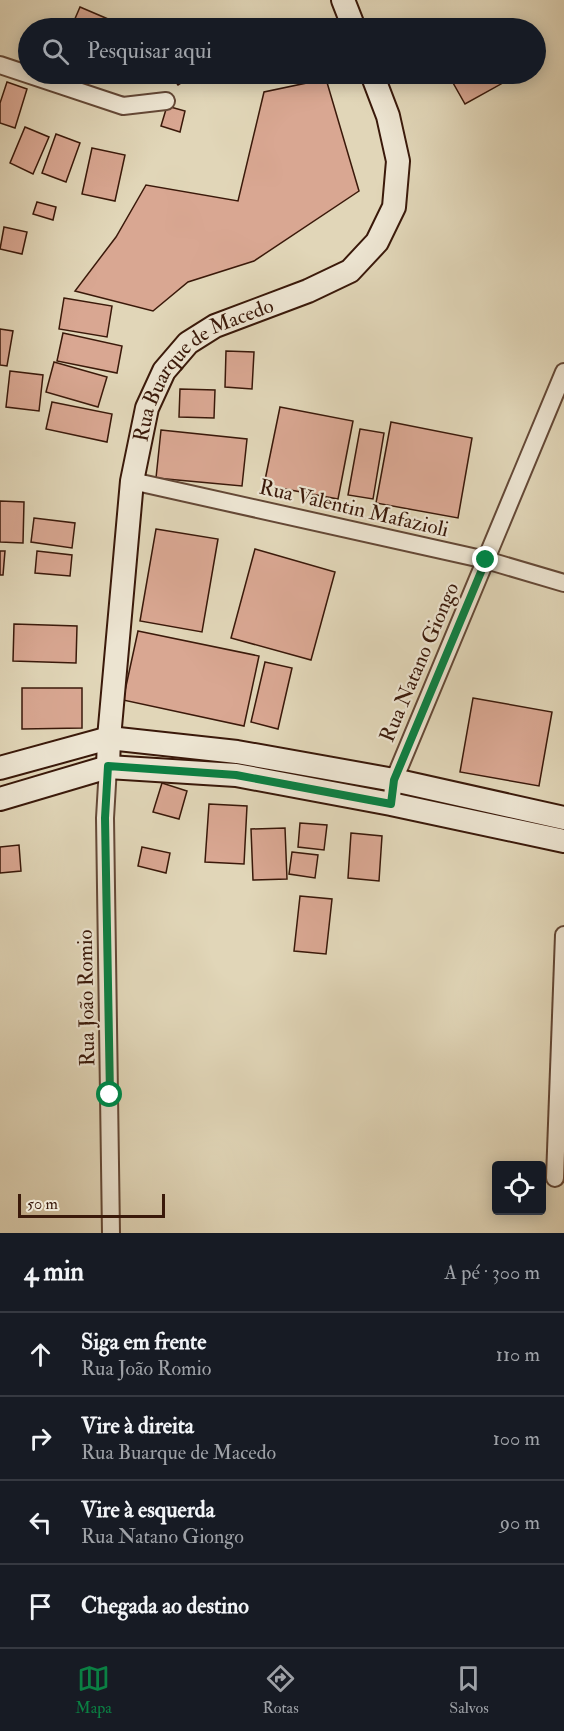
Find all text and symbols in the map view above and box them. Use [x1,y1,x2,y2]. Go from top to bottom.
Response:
search box [18,18,546,84]
icon: search [39,35,72,68]
text: Pesquisar aqui [87,37,212,65]
street label: Rua Buarque de Macedo [127,292,277,444]
street label: Rua Valentin Mafazioli [256,474,452,544]
route end [472,546,498,572]
street label: Rua Natano Giongo [374,578,465,746]
street label: Rua João Romio [72,929,101,1067]
route start [96,1081,122,1107]
map controls [492,1161,546,1215]
button: locate [492,1161,546,1215]
scale bar [18,1191,165,1218]
text: 50 m [27,1194,58,1214]
text: 4 min [24,1256,84,1288]
text: A pé · 300 m [444,1260,540,1285]
text: Siga em frente [81,1328,206,1356]
icon: ahead [24,1338,57,1371]
text: 110 m [496,1342,540,1367]
text: Rua João Romio [81,1356,211,1381]
text: Vire à direita [81,1412,194,1440]
icon: right [24,1422,57,1455]
text: 100 m [493,1426,540,1451]
text: Rua Buarque de Macedo [81,1440,276,1465]
text: Vire à esquerda [81,1496,215,1524]
icon: left [24,1506,57,1539]
text: 90 m [500,1510,540,1535]
text: Rua Natano Giongo [81,1524,244,1549]
icon: arrive [24,1590,57,1623]
text: Chegada ao destino [81,1592,249,1620]
tab: Mapa [75,1662,112,1718]
tab: Rotas [262,1662,299,1718]
tab: Salvos [449,1662,489,1718]

